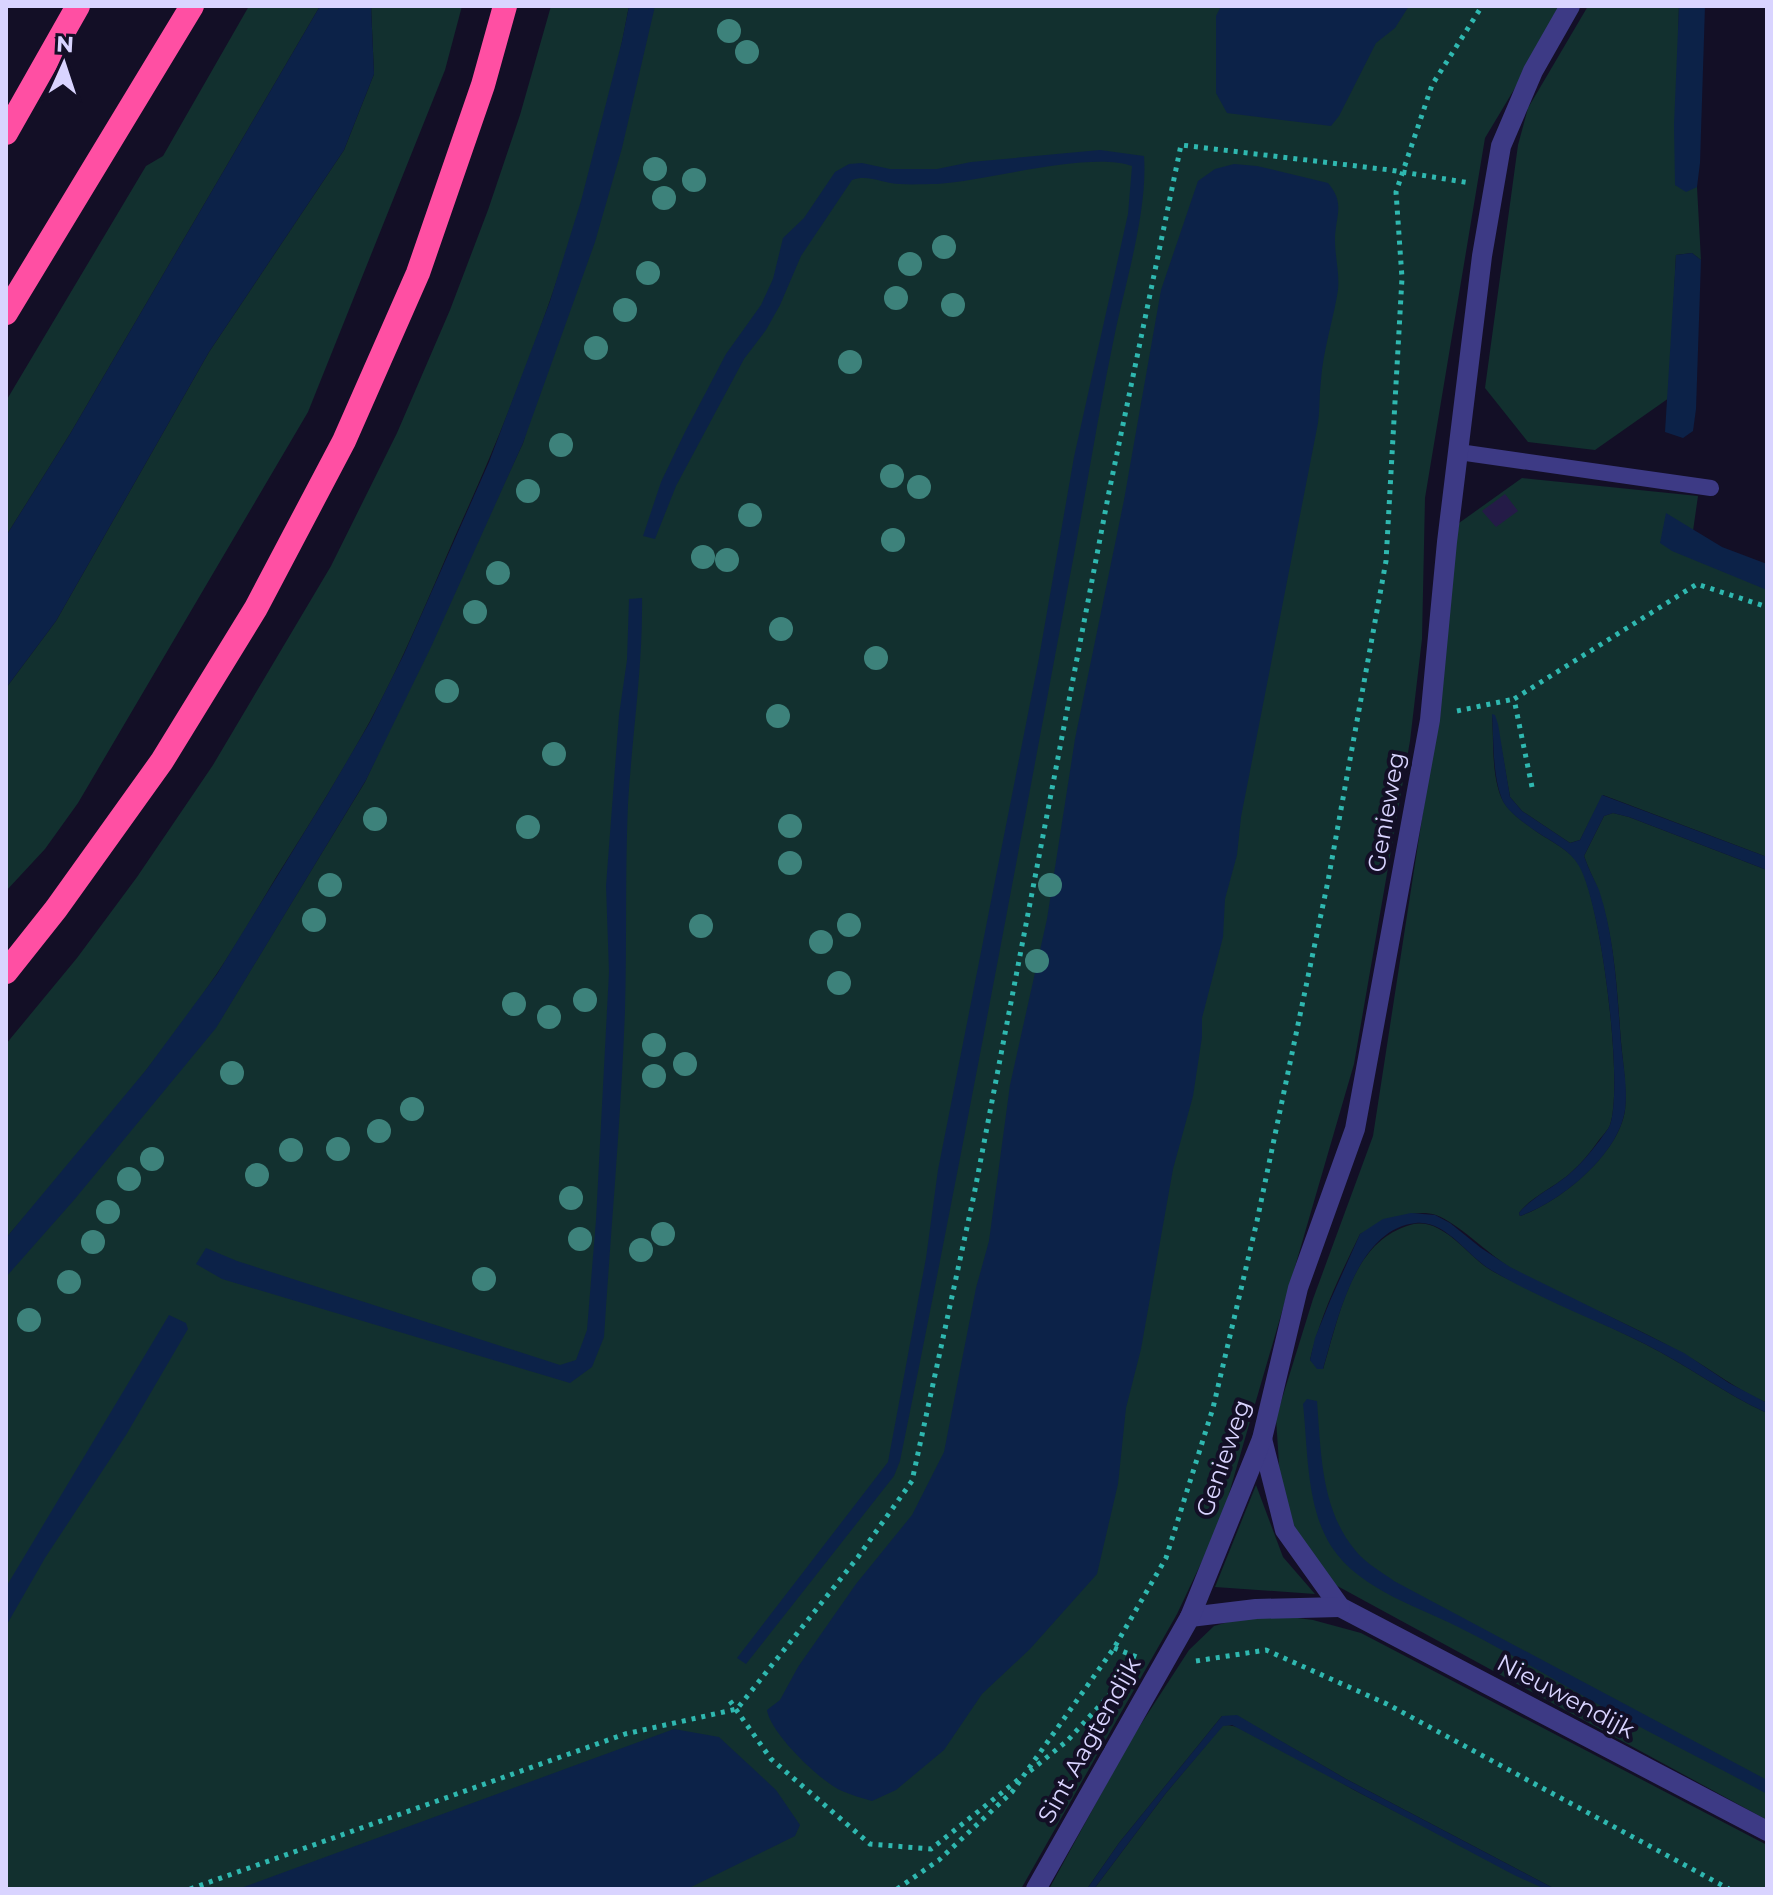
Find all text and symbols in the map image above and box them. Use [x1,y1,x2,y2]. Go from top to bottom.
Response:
north arrow [24,24,104,104]
text: N [55,31,75,58]
street label: Genieweg [1361,750,1411,874]
street label: Genieweg [1189,1396,1257,1520]
street label: Nieuwendijk [1492,1648,1640,1745]
street label: Sint Aagtendijk [1031,1652,1147,1828]

